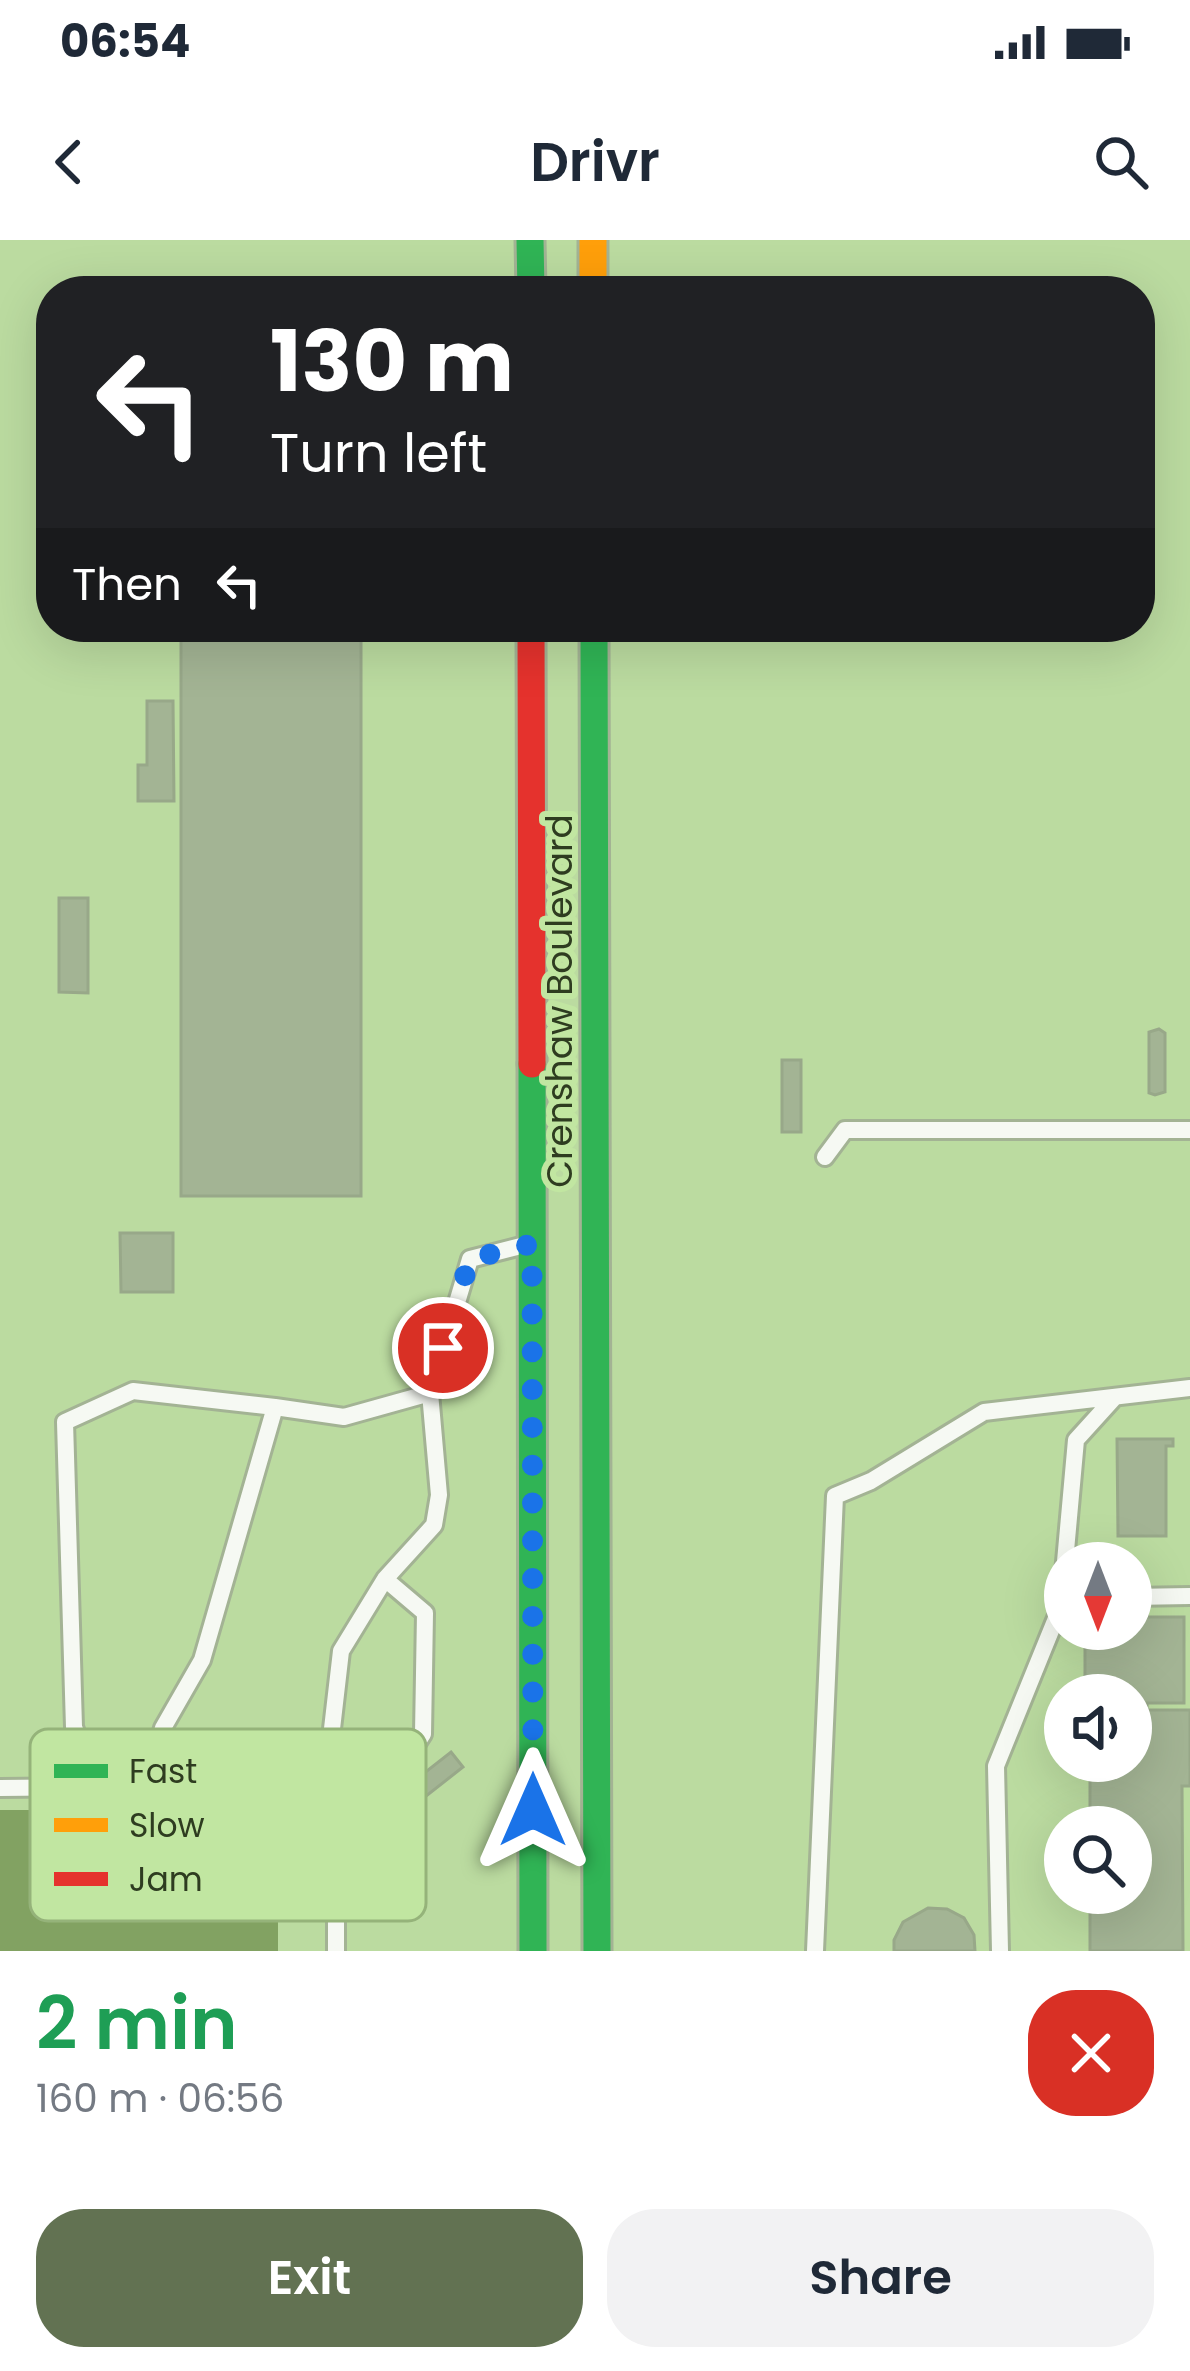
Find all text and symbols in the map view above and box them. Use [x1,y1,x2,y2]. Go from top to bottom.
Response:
text: 06:54 [60,10,191,73]
text: Drivr [530,124,660,200]
icon: back [36,129,102,195]
icon: search [1088,129,1154,195]
text: 130 m [270,303,514,420]
icon: left [72,324,228,480]
text: Turn left [270,415,487,491]
icon: left [206,552,272,618]
text: Then [72,553,182,616]
street label: Crenshaw Boulevard [534,814,585,1188]
pin [392,1297,494,1399]
icon: arrive [410,1315,476,1381]
north arrow [1044,1542,1152,1650]
map controls [1044,1542,1152,1914]
button: sound [1044,1674,1152,1782]
legend [30,1729,426,1921]
position arrow [470,1747,596,1873]
text: Fast [129,1748,197,1795]
text: Slow [129,1802,205,1849]
button: search [1044,1806,1152,1914]
text: Jam [129,1856,203,1903]
text: 2 min [36,1973,238,2074]
button: close [1028,1990,1154,2116]
text: 160 m · 06:56 [36,2071,284,2126]
button: Exit [36,2209,583,2347]
button: Share [607,2209,1154,2347]

